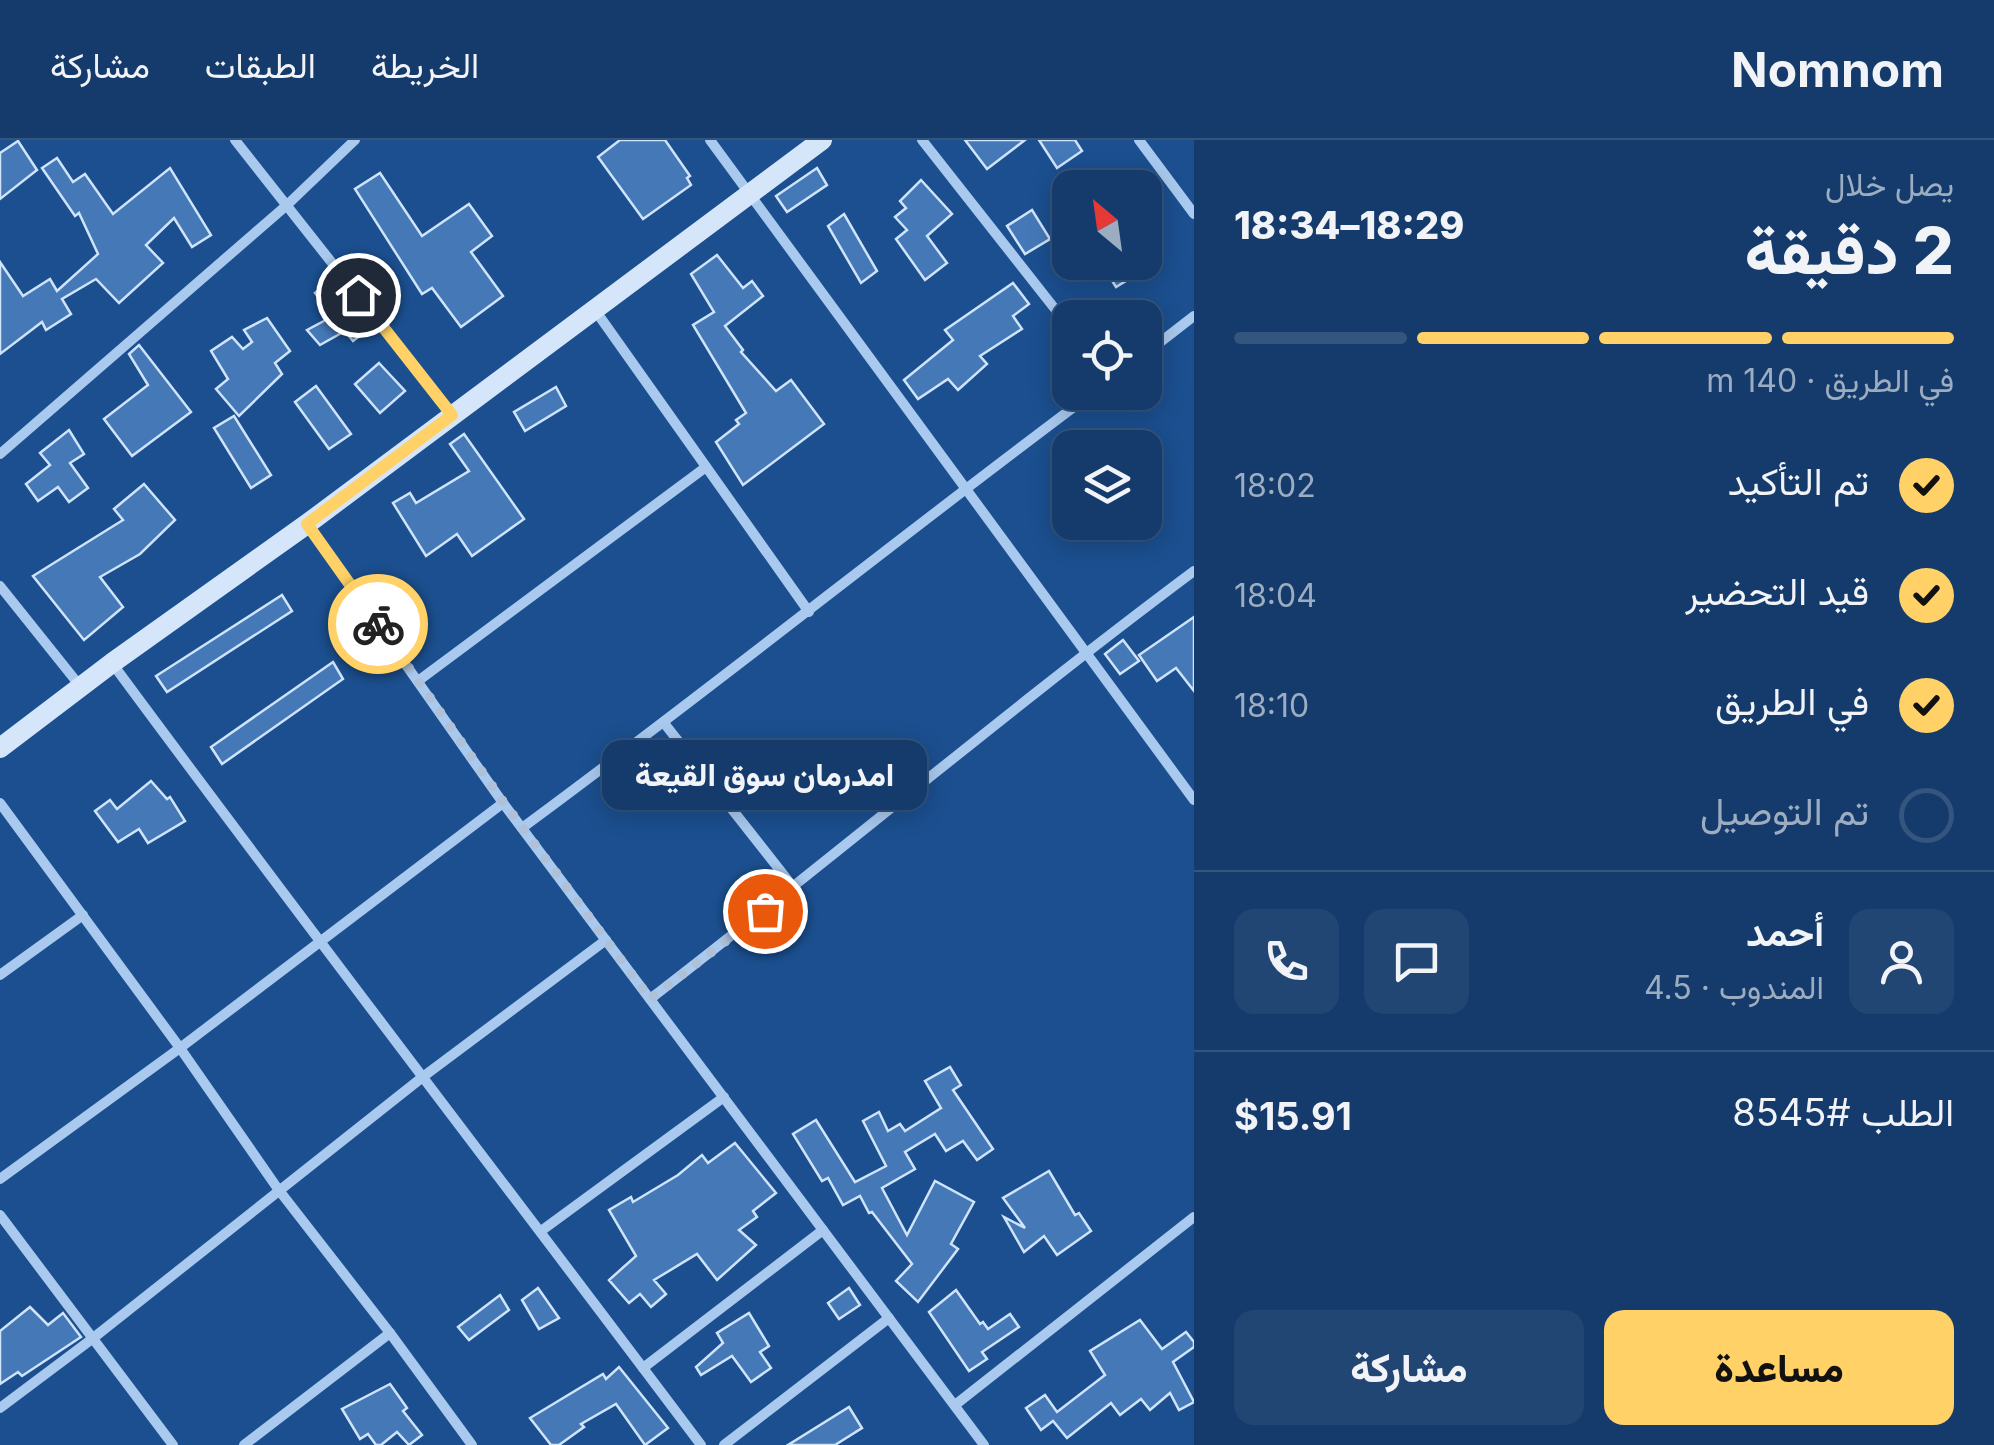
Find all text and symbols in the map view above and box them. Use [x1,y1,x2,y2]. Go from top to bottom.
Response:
text: Nomnom [1731,40,1944,99]
text: مشاركة [50,44,150,86]
text: الطبقات [205,44,316,86]
text: الخريطة [371,44,479,86]
text: يصل خلال [1825,165,1954,204]
north arrow [1052,170,1162,280]
map controls [1052,170,1162,540]
text: 18:29–18:34 [1234,202,1464,248]
text: 2 دقيقة [1744,211,1954,290]
pin [316,253,401,338]
icon: home [331,268,386,323]
button: locate [1052,300,1162,410]
text: في الطريق · 140 m [1706,361,1954,400]
button: layers [1052,430,1162,540]
text: تم التأكيد [1727,458,1869,504]
icon: check [1899,458,1954,513]
text: 18:02 [1234,466,1316,505]
text: قيد التحضير [1685,568,1869,614]
icon: check [1899,568,1954,623]
courier [328,574,428,674]
text: 18:04 [1234,576,1317,615]
icon: bike [351,597,406,652]
text: في الطريق [1715,678,1869,724]
icon: check [1899,678,1954,733]
text: 18:10 [1234,686,1309,725]
callout: امدرمان سوق القيعة [602,741,928,811]
text: امدرمان سوق القيعة [635,755,894,794]
text: تم التوصيل [1700,788,1869,834]
pin [723,869,808,954]
icon: bag [738,884,793,939]
button: phone [1234,909,1339,1014]
button: chat [1364,909,1469,1014]
text: أحمد [1746,909,1824,955]
button: person [1849,909,1954,1014]
text: المندوب · 4.5 [1644,968,1824,1007]
text: الطلب #8545 [1732,1089,1954,1135]
text: $15.91 [1234,1093,1352,1139]
button: مشاركة [1234,1310,1584,1425]
button: مساعدة [1604,1310,1954,1425]

